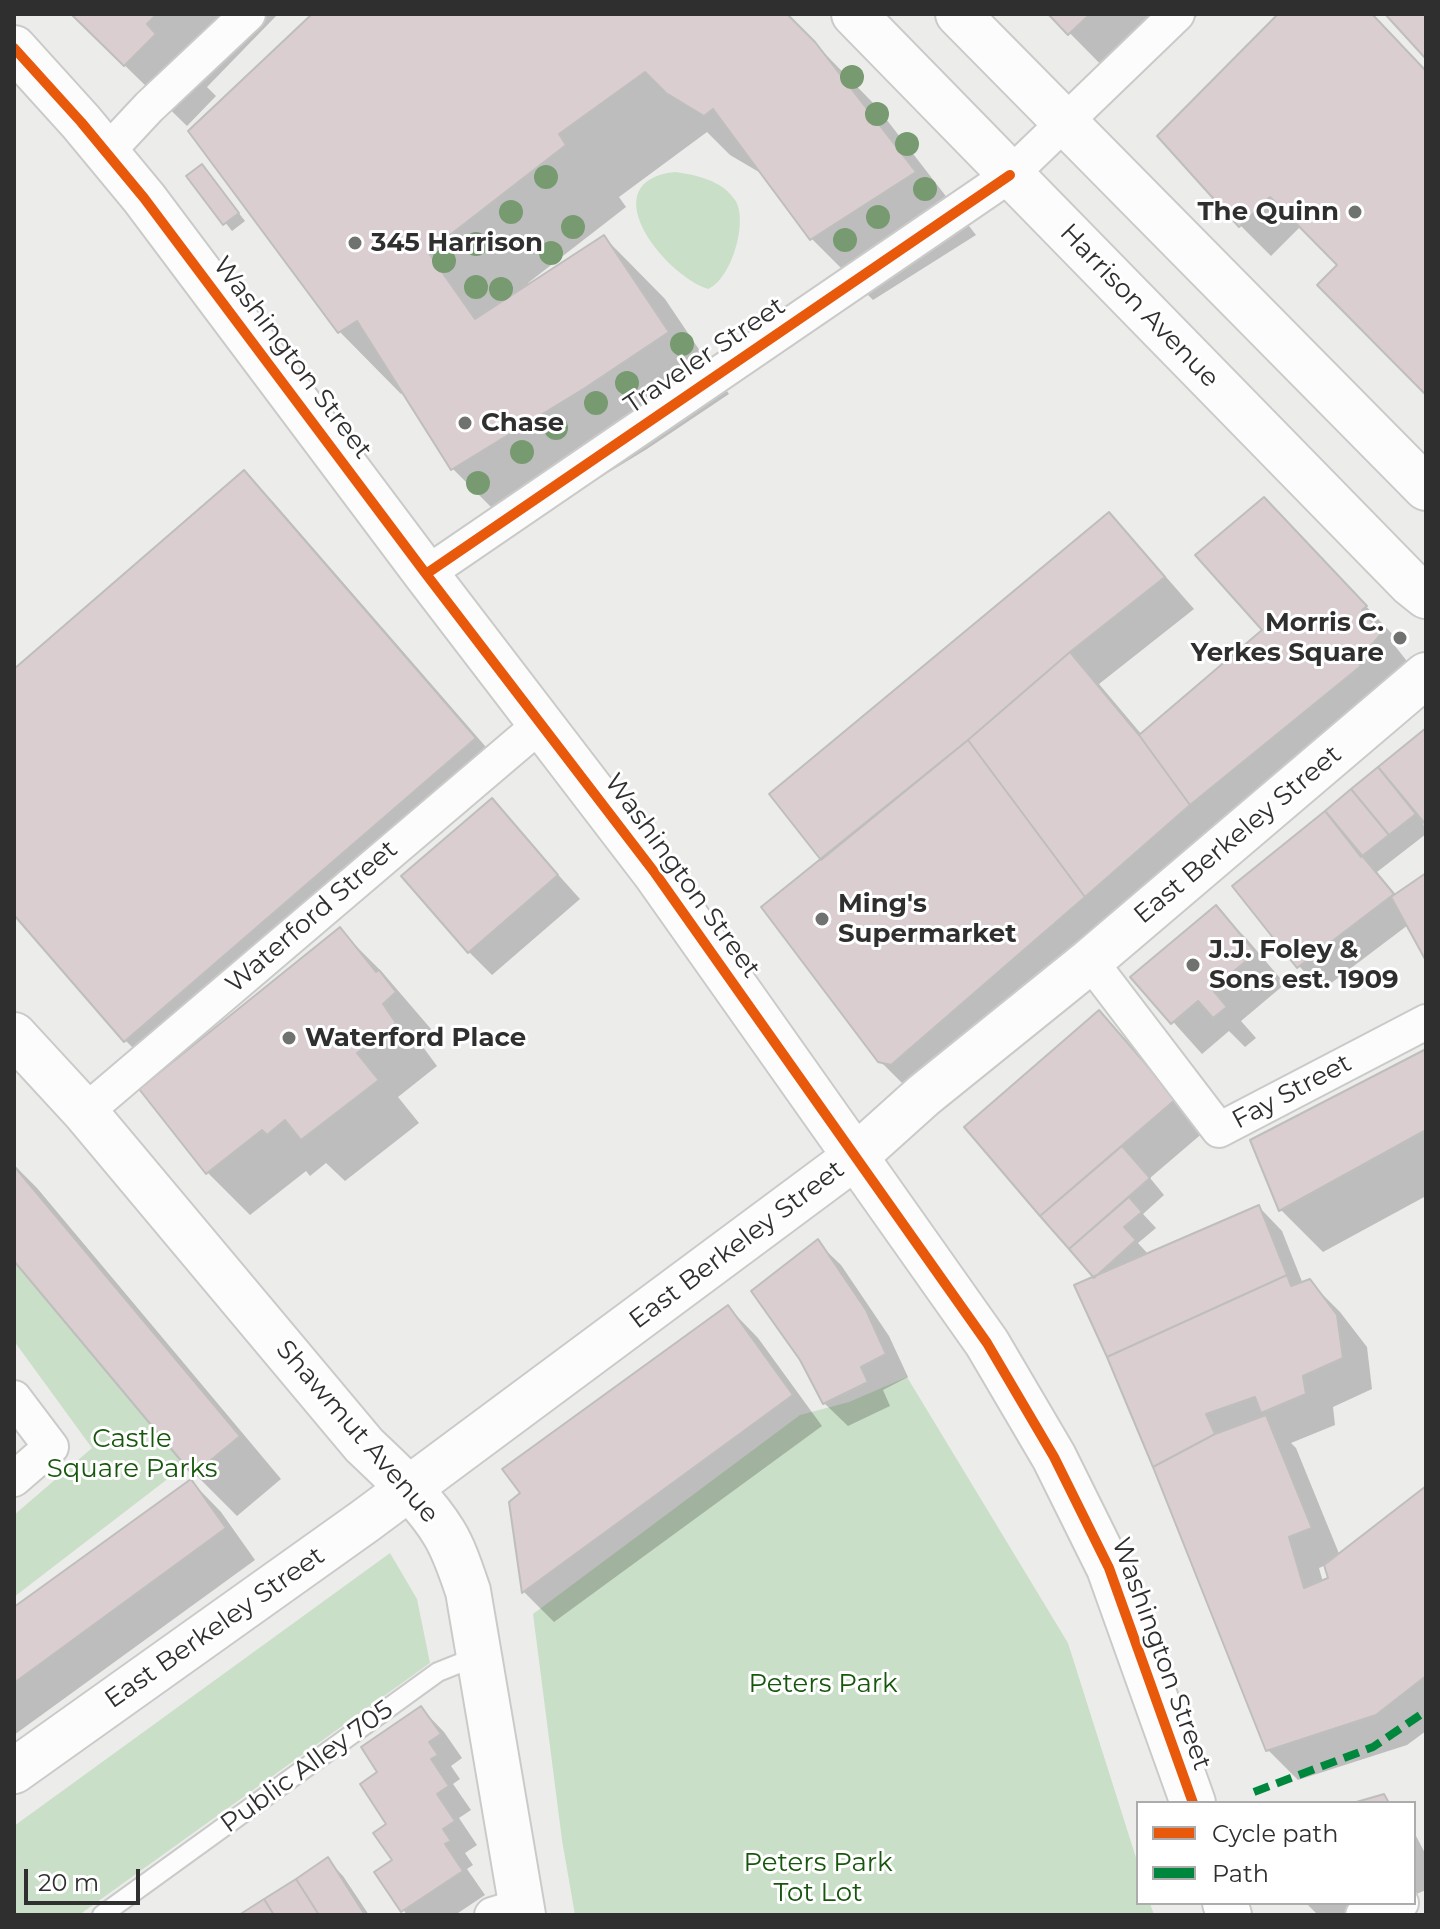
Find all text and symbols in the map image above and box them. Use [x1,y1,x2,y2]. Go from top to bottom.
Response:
place label: The Quinn [1198,196,1339,228]
marker: The Quinn [1346,203,1364,221]
street label: Harrison Avenue [1053,218,1225,394]
place label: 345 Harrison [371,227,543,259]
marker: 345 Harrison [346,234,364,252]
street label: Washington Street [206,251,378,465]
street label: Traveler Street [619,291,791,421]
place label: Chase [481,407,564,439]
marker: Chase [456,414,474,432]
place label: Morris C. Yerkes Square [1191,607,1384,668]
marker: Morris C. Yerkes Square [1391,629,1409,647]
street label: East Berkeley Street [1128,739,1348,931]
street label: Washington Street [597,768,767,984]
street label: Waterford Street [220,834,404,1000]
place label: Ming's Supermarket [838,888,1016,950]
marker: Ming's Supermarket [813,910,831,928]
place label: J.J. Foley & Sons est. 1909 [1209,934,1399,996]
marker: J.J. Foley & Sons est. 1909 [1184,956,1202,974]
place label: Waterford Place [305,1022,526,1054]
marker: Waterford Place [280,1029,298,1047]
street label: Fay Street [1227,1048,1357,1136]
street label: East Berkeley Street [623,1154,851,1336]
street label: Shawmut Avenue [269,1334,445,1530]
park label: Castle Square Parks [47,1423,217,1484]
street label: Washington Street [1104,1534,1218,1774]
street label: East Berkeley Street [99,1540,331,1716]
park label: Peters Park [748,1668,898,1700]
street label: Public Alley 705 [215,1694,399,1840]
legend [1136,1801,1416,1905]
text: Cycle path [1212,1819,1339,1848]
park label: Peters Park Tot Lot [743,1847,893,1908]
scale bar [28,1853,144,1903]
text: Path [1212,1859,1269,1888]
text: 20 m [38,1868,99,1897]

